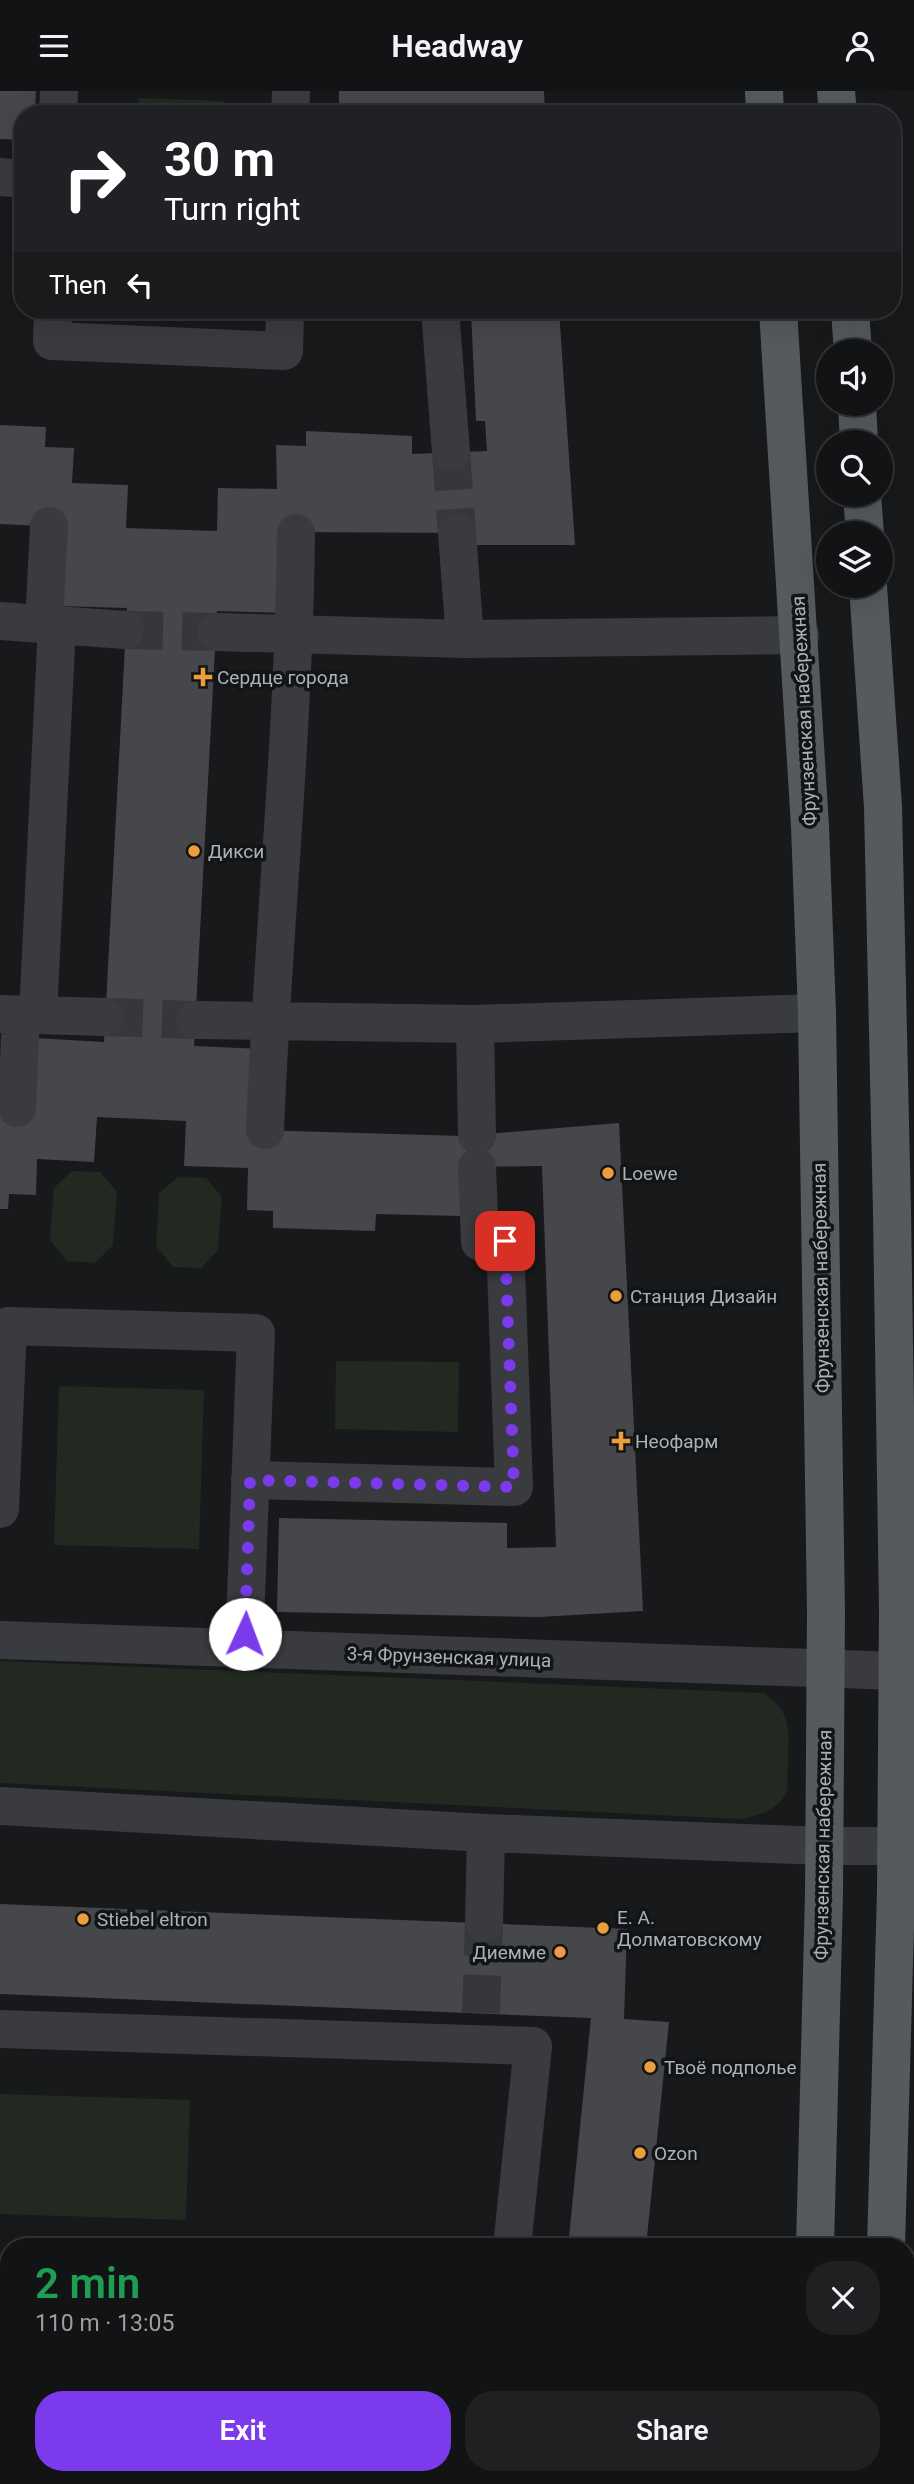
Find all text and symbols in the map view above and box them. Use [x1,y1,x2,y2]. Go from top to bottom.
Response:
icon: menu [35,27,73,65]
text: Headway [391,27,523,65]
icon: person [841,27,879,65]
text: 30 m [164,131,275,188]
icon: right [49,133,140,224]
text: Turn right [164,190,300,228]
icon: left [121,266,159,304]
text: Then [49,270,107,300]
map controls [816,339,893,598]
button: sound [816,339,893,416]
button: search [816,430,893,507]
button: layers [816,521,893,598]
street label: Фрунзенская набережная [786,595,822,827]
place label: Сердце города [217,666,349,689]
marker: Сердце города [195,669,211,685]
place label: Дикси [208,840,264,863]
marker: Дикси [186,843,202,859]
place label: Loewe [622,1162,678,1185]
street label: Фрунзенская набережная [807,1163,835,1393]
marker: Loewe [600,1165,616,1181]
pin [475,1211,535,1271]
icon: arrive [486,1222,524,1260]
place label: Станция Дизайн [630,1285,777,1308]
marker: Станция Дизайн [608,1288,624,1304]
place label: Неофарм [635,1430,718,1453]
marker: Неофарм [613,1433,629,1449]
position arrow [208,1597,282,1671]
street label: 3-я Фрунзенская улица [346,1642,552,1672]
street label: Фрунзенская набережная [809,1730,837,1960]
place label: Е. А. Долматовскому [617,1906,762,1951]
place label: Stiebel eltron [97,1908,208,1931]
marker: Stiebel eltron [75,1911,91,1927]
marker: Е. А. Долматовскому [595,1920,611,1936]
place label: Диемме [472,1941,546,1964]
marker: Диемме [552,1944,568,1960]
place label: Твоё подполье [664,2056,797,2079]
marker: Твоё подполье [642,2059,658,2075]
place label: Ozon [654,2142,698,2165]
marker: Ozon [632,2145,648,2161]
text: 2 min [35,2259,140,2308]
button: close [806,2261,880,2335]
text: 110 m · 13:05 [35,2310,174,2337]
button: Exit [35,2391,451,2471]
button: Share [465,2391,880,2471]

